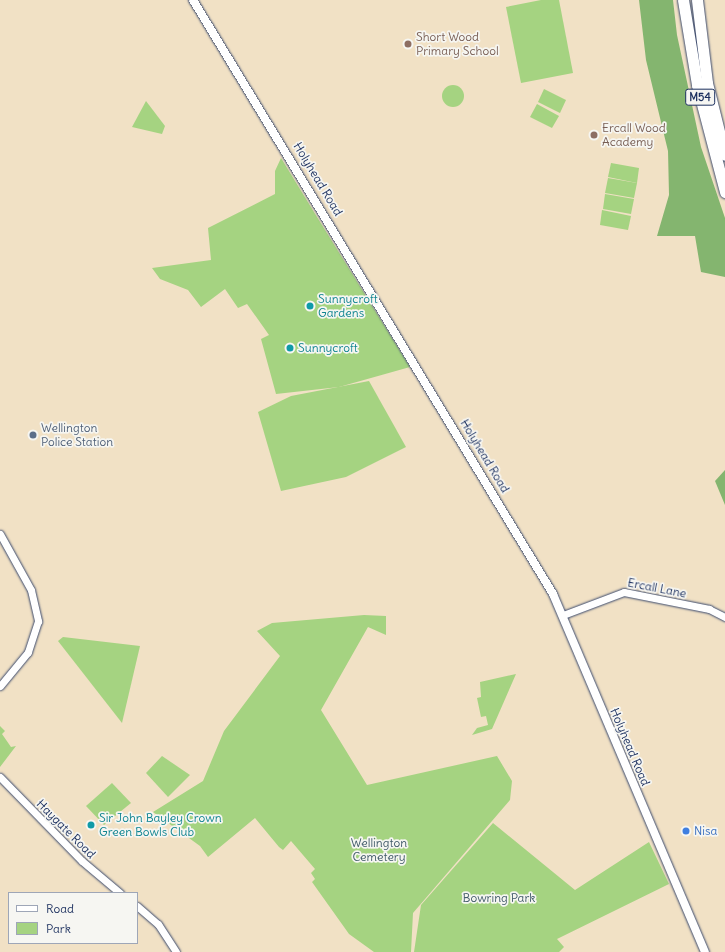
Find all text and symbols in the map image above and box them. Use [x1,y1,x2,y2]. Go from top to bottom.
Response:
place label: Short Wood Primary School [416,30,499,58]
marker: Short Wood Primary School [403,39,413,49]
road number: M54 [685,88,715,106]
place label: Ercall Wood Academy [602,121,666,149]
marker: Ercall Wood Academy [589,130,599,140]
street label: Holyhead Road [290,140,346,218]
place label: Sunnycroft Gardens [318,292,378,320]
marker: Sunnycroft Gardens [305,301,315,311]
place label: Sunnycroft [298,341,358,355]
marker: Sunnycroft [285,343,295,353]
street label: Holyhead Road [457,417,513,495]
place label: Wellington Police Station [41,421,113,449]
marker: Wellington Police Station [28,430,38,440]
street label: Ercall Lane [626,575,688,601]
street label: Holyhead Road [607,706,653,788]
street label: Haygate Road [34,797,98,861]
place label: Sir John Bayley Crown Green Bowls Club [99,811,222,839]
marker: Sir John Bayley Crown Green Bowls Club [86,820,96,830]
place label: Nisa [694,824,717,838]
marker: Nisa [681,826,691,836]
park label: Wellington Cemetery [351,836,407,864]
park label: Bowring Park [463,891,535,905]
legend [8,892,138,944]
text: Road [46,901,74,916]
text: Park [46,921,71,936]

